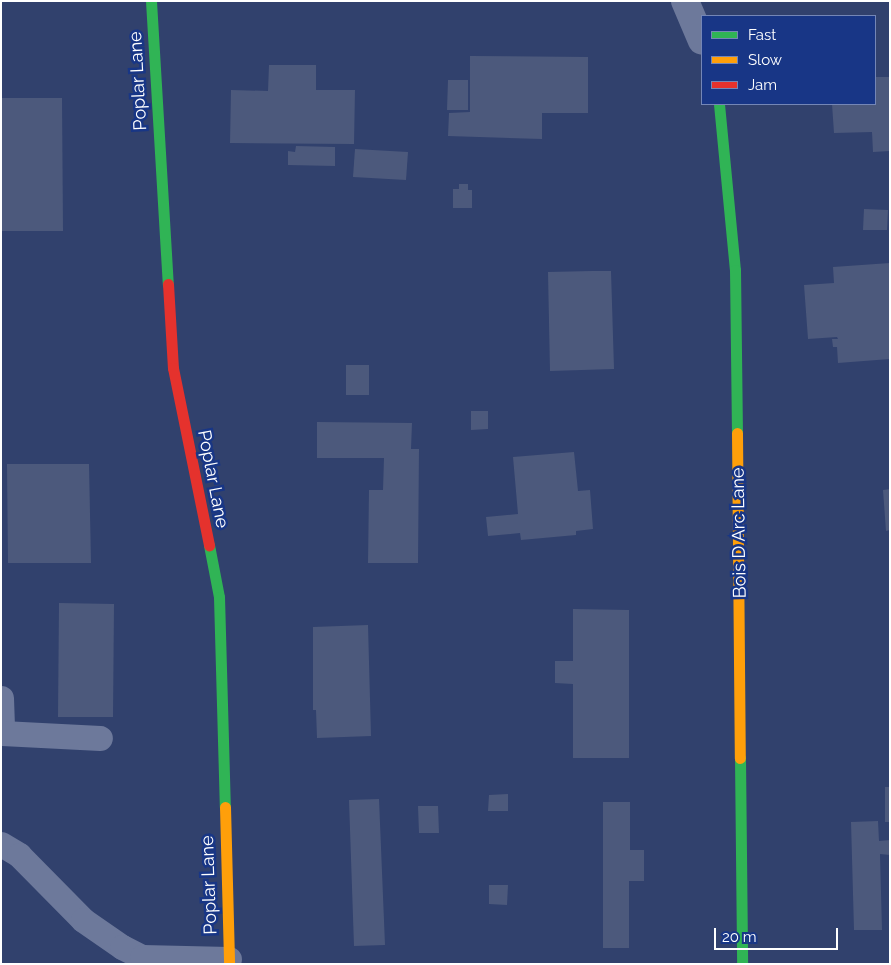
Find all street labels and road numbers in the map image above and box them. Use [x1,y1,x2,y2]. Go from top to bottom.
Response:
street label: Poplar Lane [125,31,151,131]
street label: Poplar Lane [193,428,233,530]
street label: Bois D Arc Lane [727,467,751,599]
street label: Poplar Lane [196,835,222,935]

